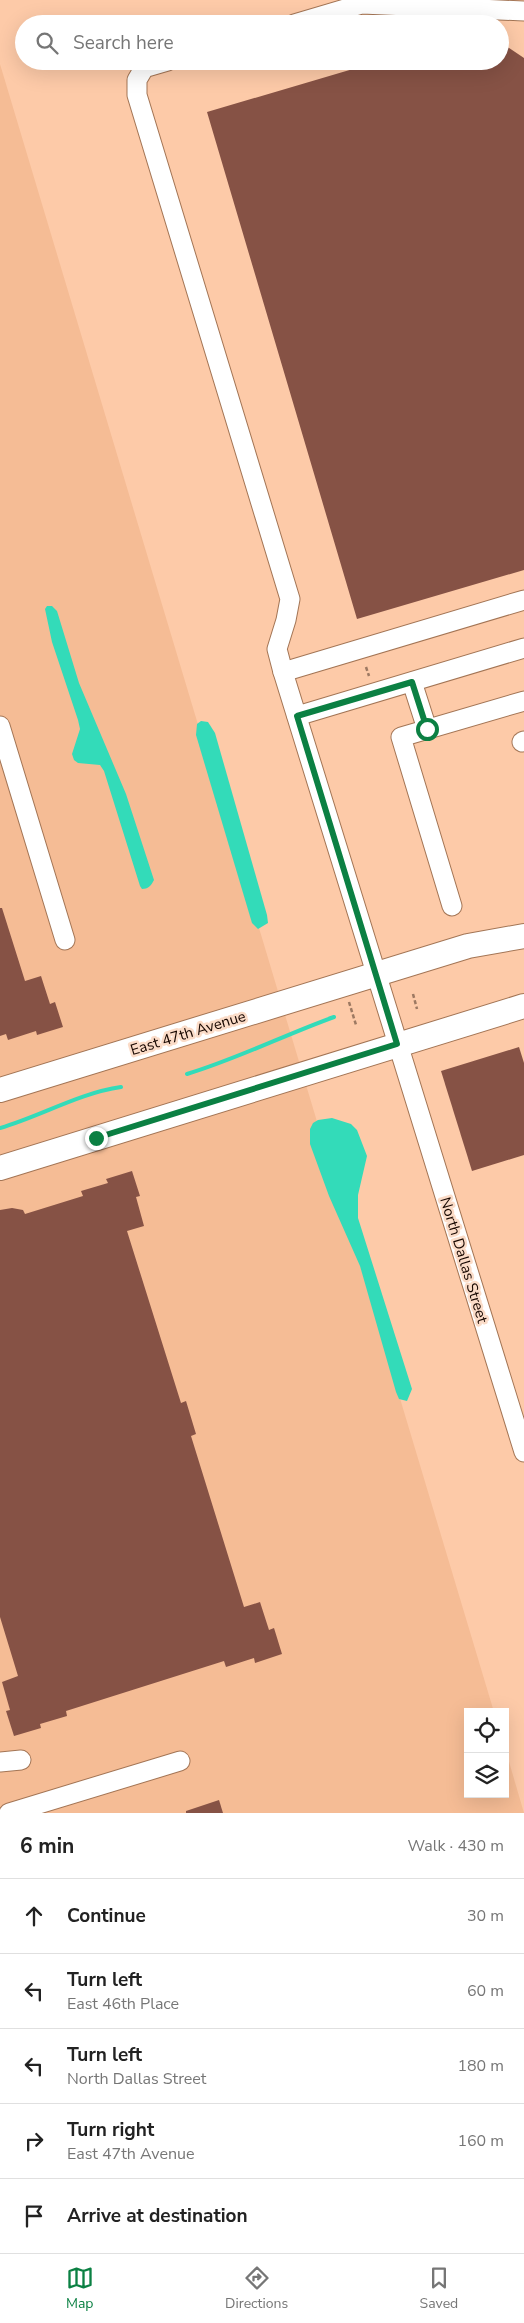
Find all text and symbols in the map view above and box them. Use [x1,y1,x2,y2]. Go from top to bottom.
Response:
search box [15,15,509,70]
icon: search [33,29,61,57]
text: Search here [73,30,174,56]
route start [416,718,439,741]
street label: East 47th Avenue [128,1006,248,1060]
route end [85,1127,108,1150]
street label: North Dallas Street [435,1195,493,1326]
map controls [464,1708,509,1798]
button: locate [464,1708,509,1753]
button: layers [464,1753,509,1798]
text: 6 min [20,1832,74,1860]
text: Walk · 430 m [408,1835,504,1857]
icon: ahead [20,1902,48,1930]
text: Continue [67,1903,146,1929]
text: 30 m [467,1905,504,1927]
text: Turn left [67,1967,142,1993]
icon: left [20,1977,48,2005]
text: 60 m [467,1980,504,2002]
text: East 46th Place [67,1993,179,2015]
text: Turn left [67,2042,142,2068]
icon: left [20,2052,48,2080]
text: 180 m [457,2055,504,2077]
text: North Dallas Street [67,2068,206,2090]
text: Turn right [67,2117,154,2143]
icon: right [20,2127,48,2155]
text: 160 m [457,2130,504,2152]
text: East 47th Avenue [67,2143,194,2165]
icon: arrive [20,2202,48,2230]
text: Arrive at destination [67,2203,248,2229]
tab: Map [66,2264,94,2313]
tab: Directions [225,2264,288,2313]
tab: Saved [420,2264,458,2313]

